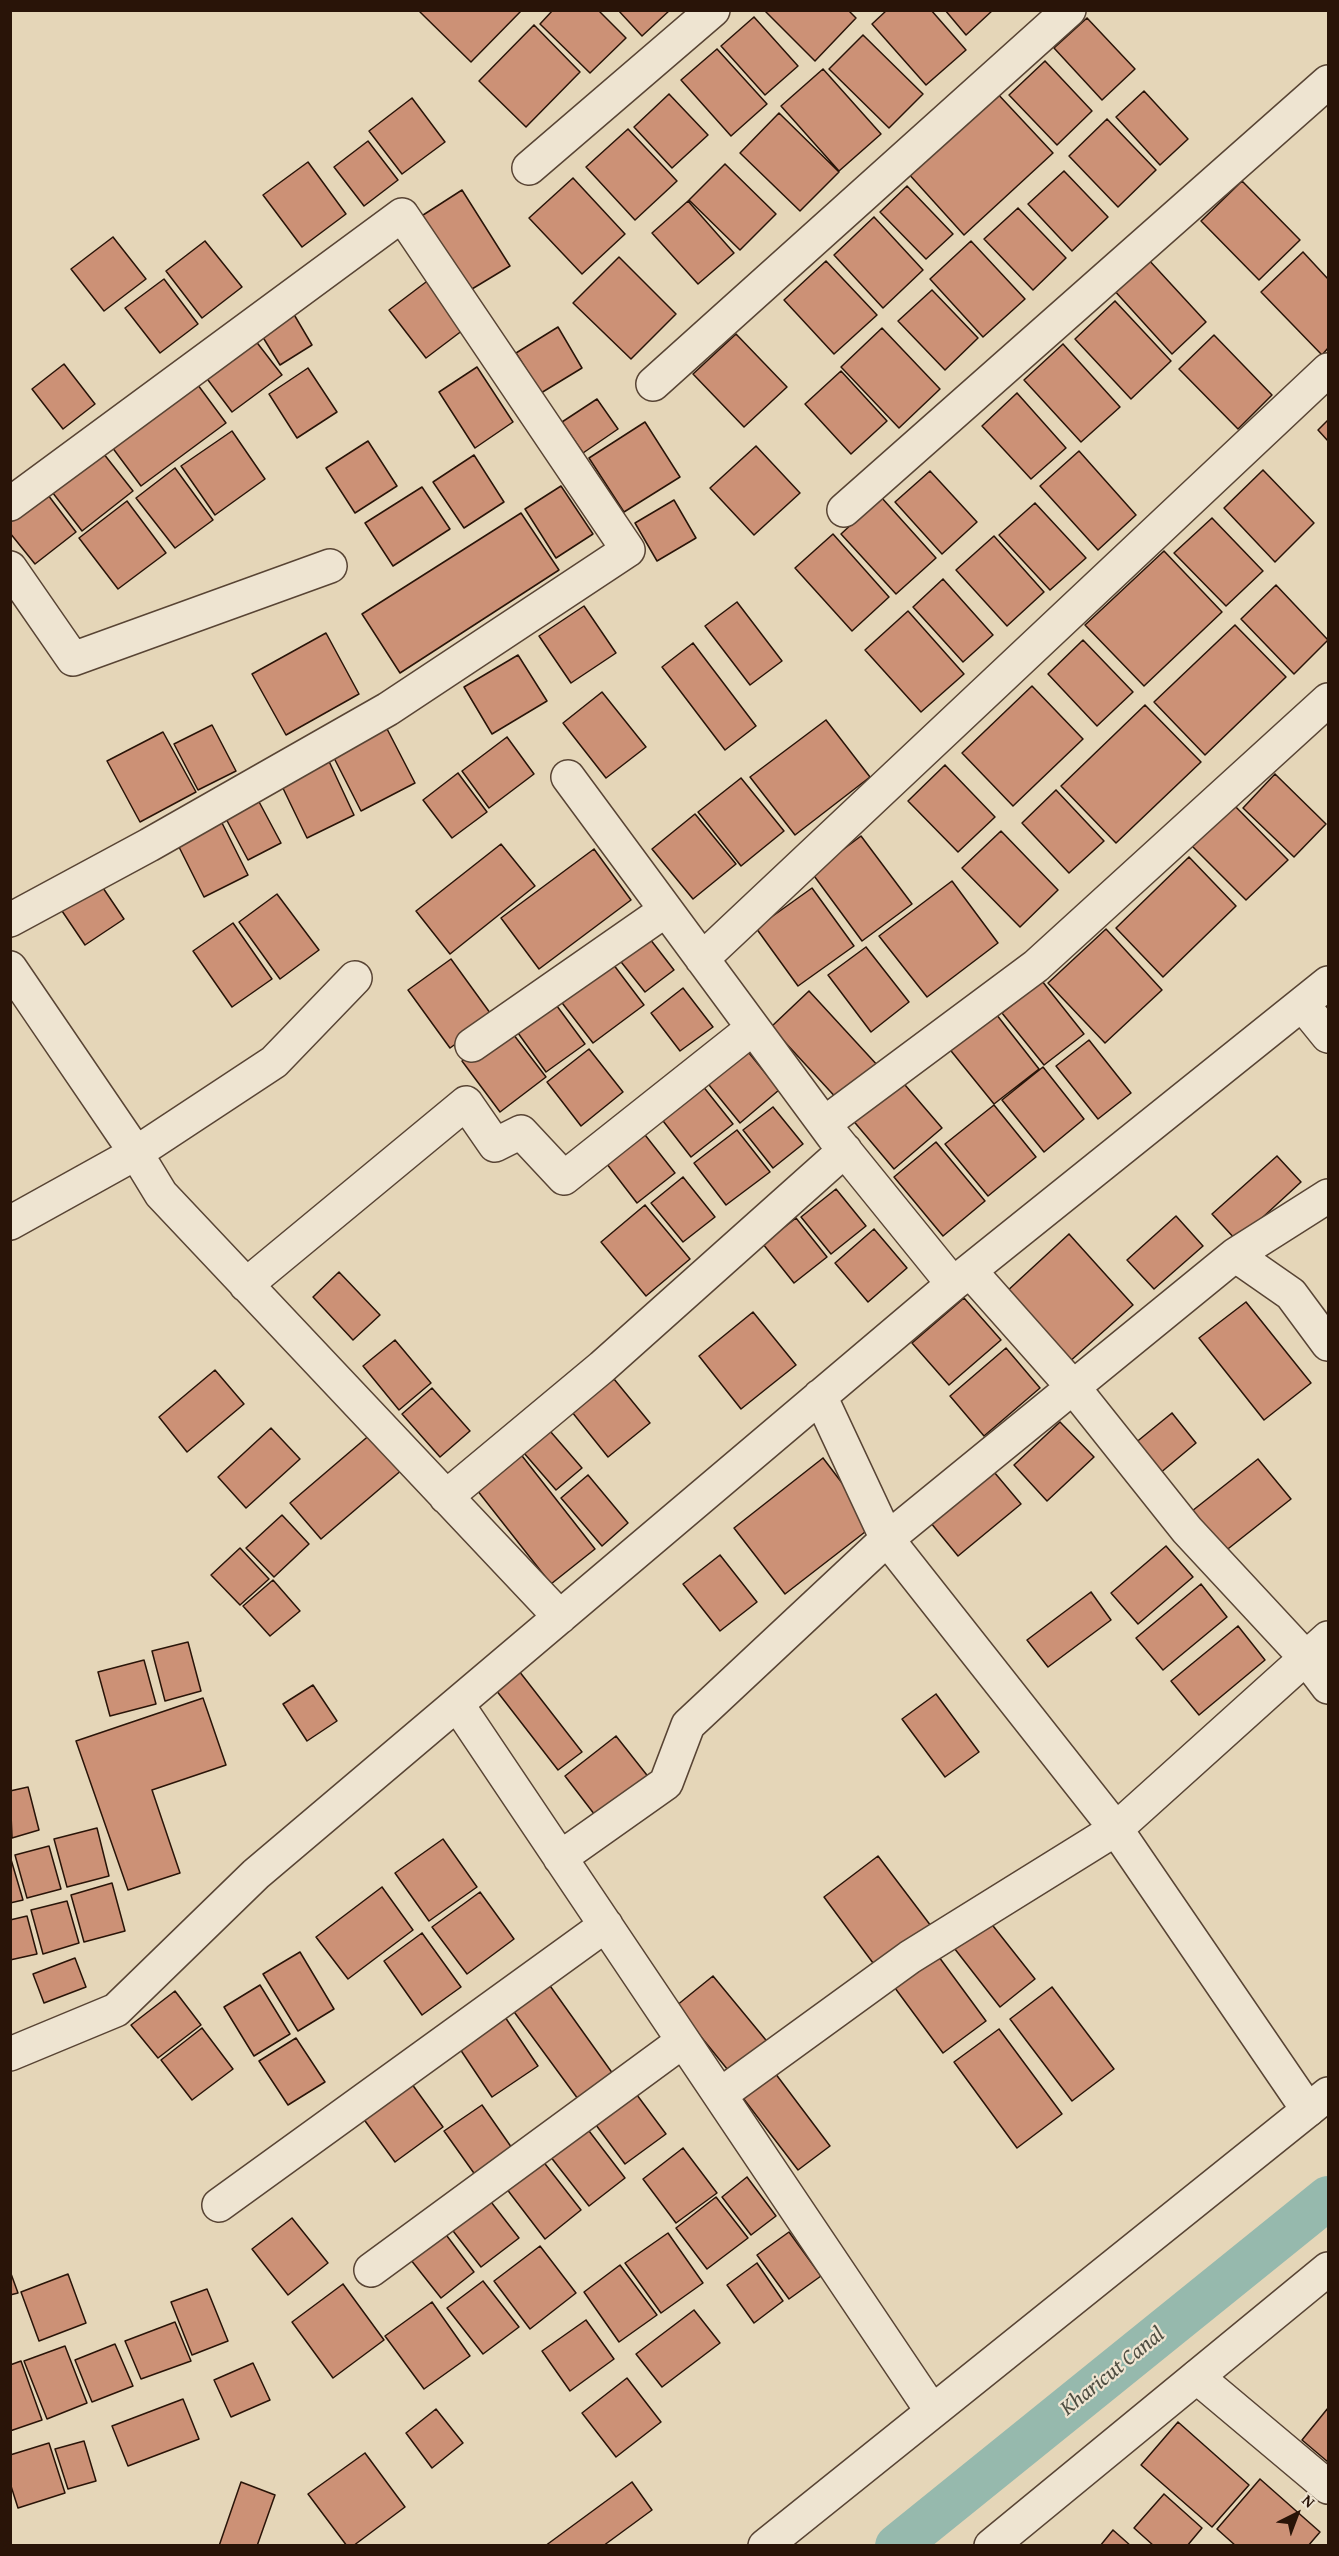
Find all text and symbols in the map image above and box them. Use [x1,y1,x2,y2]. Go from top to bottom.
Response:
water label: Kharicut Canal [1056,2322,1170,2422]
north arrow [1267,2484,1327,2544]
text: N [1297,2488,1321,2513]

